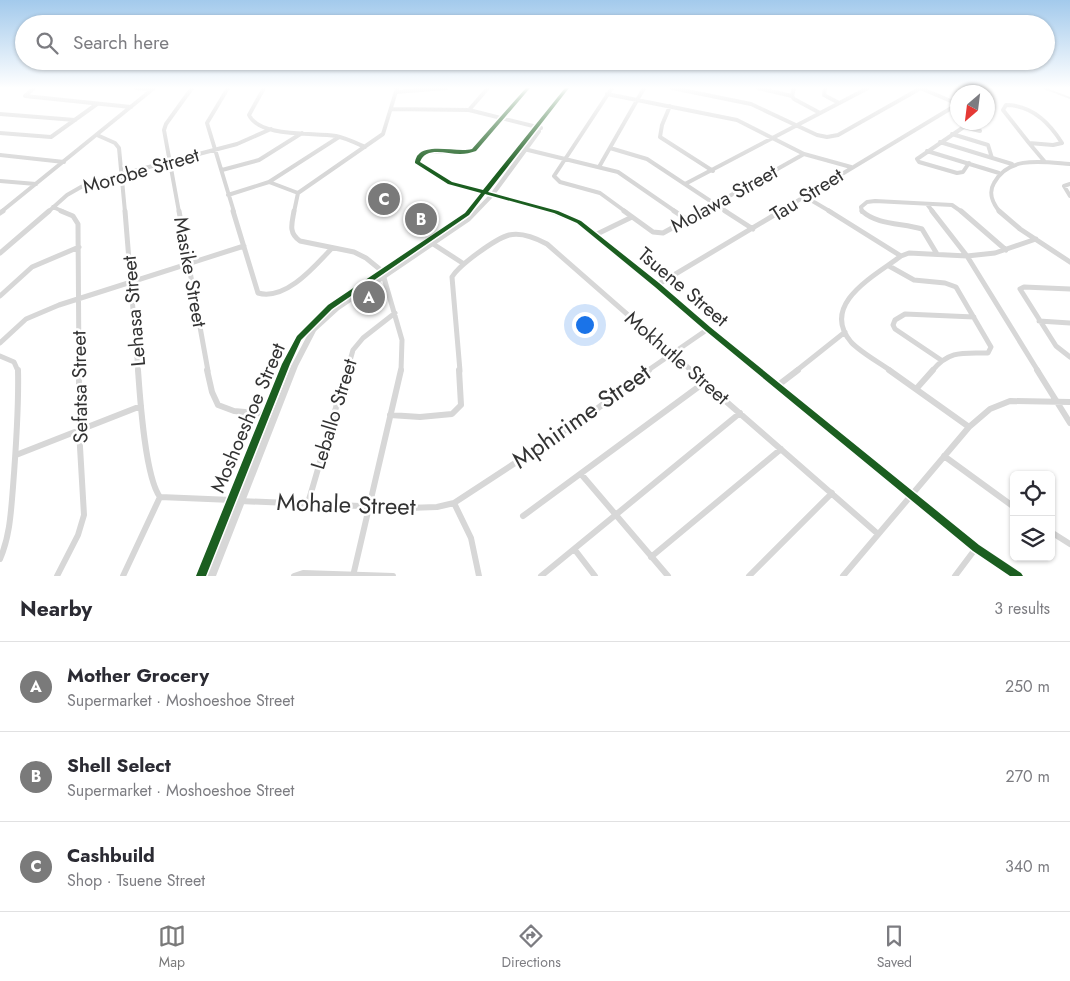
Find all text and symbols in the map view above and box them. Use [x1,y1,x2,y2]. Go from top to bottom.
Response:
search box [15,15,1055,70]
icon: search [33,29,61,57]
text: Search here [73,29,169,56]
north arrow [950,85,995,130]
street label: Morobe Street [79,140,203,201]
street label: Molawa Street [665,158,783,240]
street label: Tau Street [765,161,849,229]
pin: C [368,180,400,218]
pin: B [405,200,437,238]
street label: Masike Street [166,215,214,330]
street label: Tsuene Street [631,240,735,334]
street label: Lehasa Street [115,254,153,367]
pin: A [353,278,385,316]
street label: Mokhutle Street [618,304,736,412]
your location [572,312,598,338]
street label: Sefatsa Street [65,330,95,444]
street label: Moshoeshoe Street [203,338,293,497]
street label: Leballo Street [303,355,365,473]
street label: Mphirime Street [505,355,658,477]
map controls [1010,471,1055,561]
button: locate [1010,471,1055,516]
street label: Mohale Street [276,484,416,524]
button: layers [1010,516,1055,561]
text: Nearby [20,594,92,624]
text: 3 results [994,597,1050,620]
text: Mother Grocery [67,662,209,689]
text: A [30,675,42,698]
text: 250 m [1005,675,1050,698]
text: Supermarket · Moshoeshoe Street [67,689,294,712]
text: Shell Select [67,752,171,779]
text: B [31,765,41,788]
text: 270 m [1006,765,1050,788]
text: Supermarket · Moshoeshoe Street [67,779,294,802]
text: Cashbuild [67,842,155,869]
text: C [30,855,42,878]
text: 340 m [1005,855,1050,878]
text: Shop · Tsuene Street [67,869,205,892]
tab: Map [158,922,186,972]
tab: Directions [502,922,561,972]
tab: Saved [877,922,912,972]

